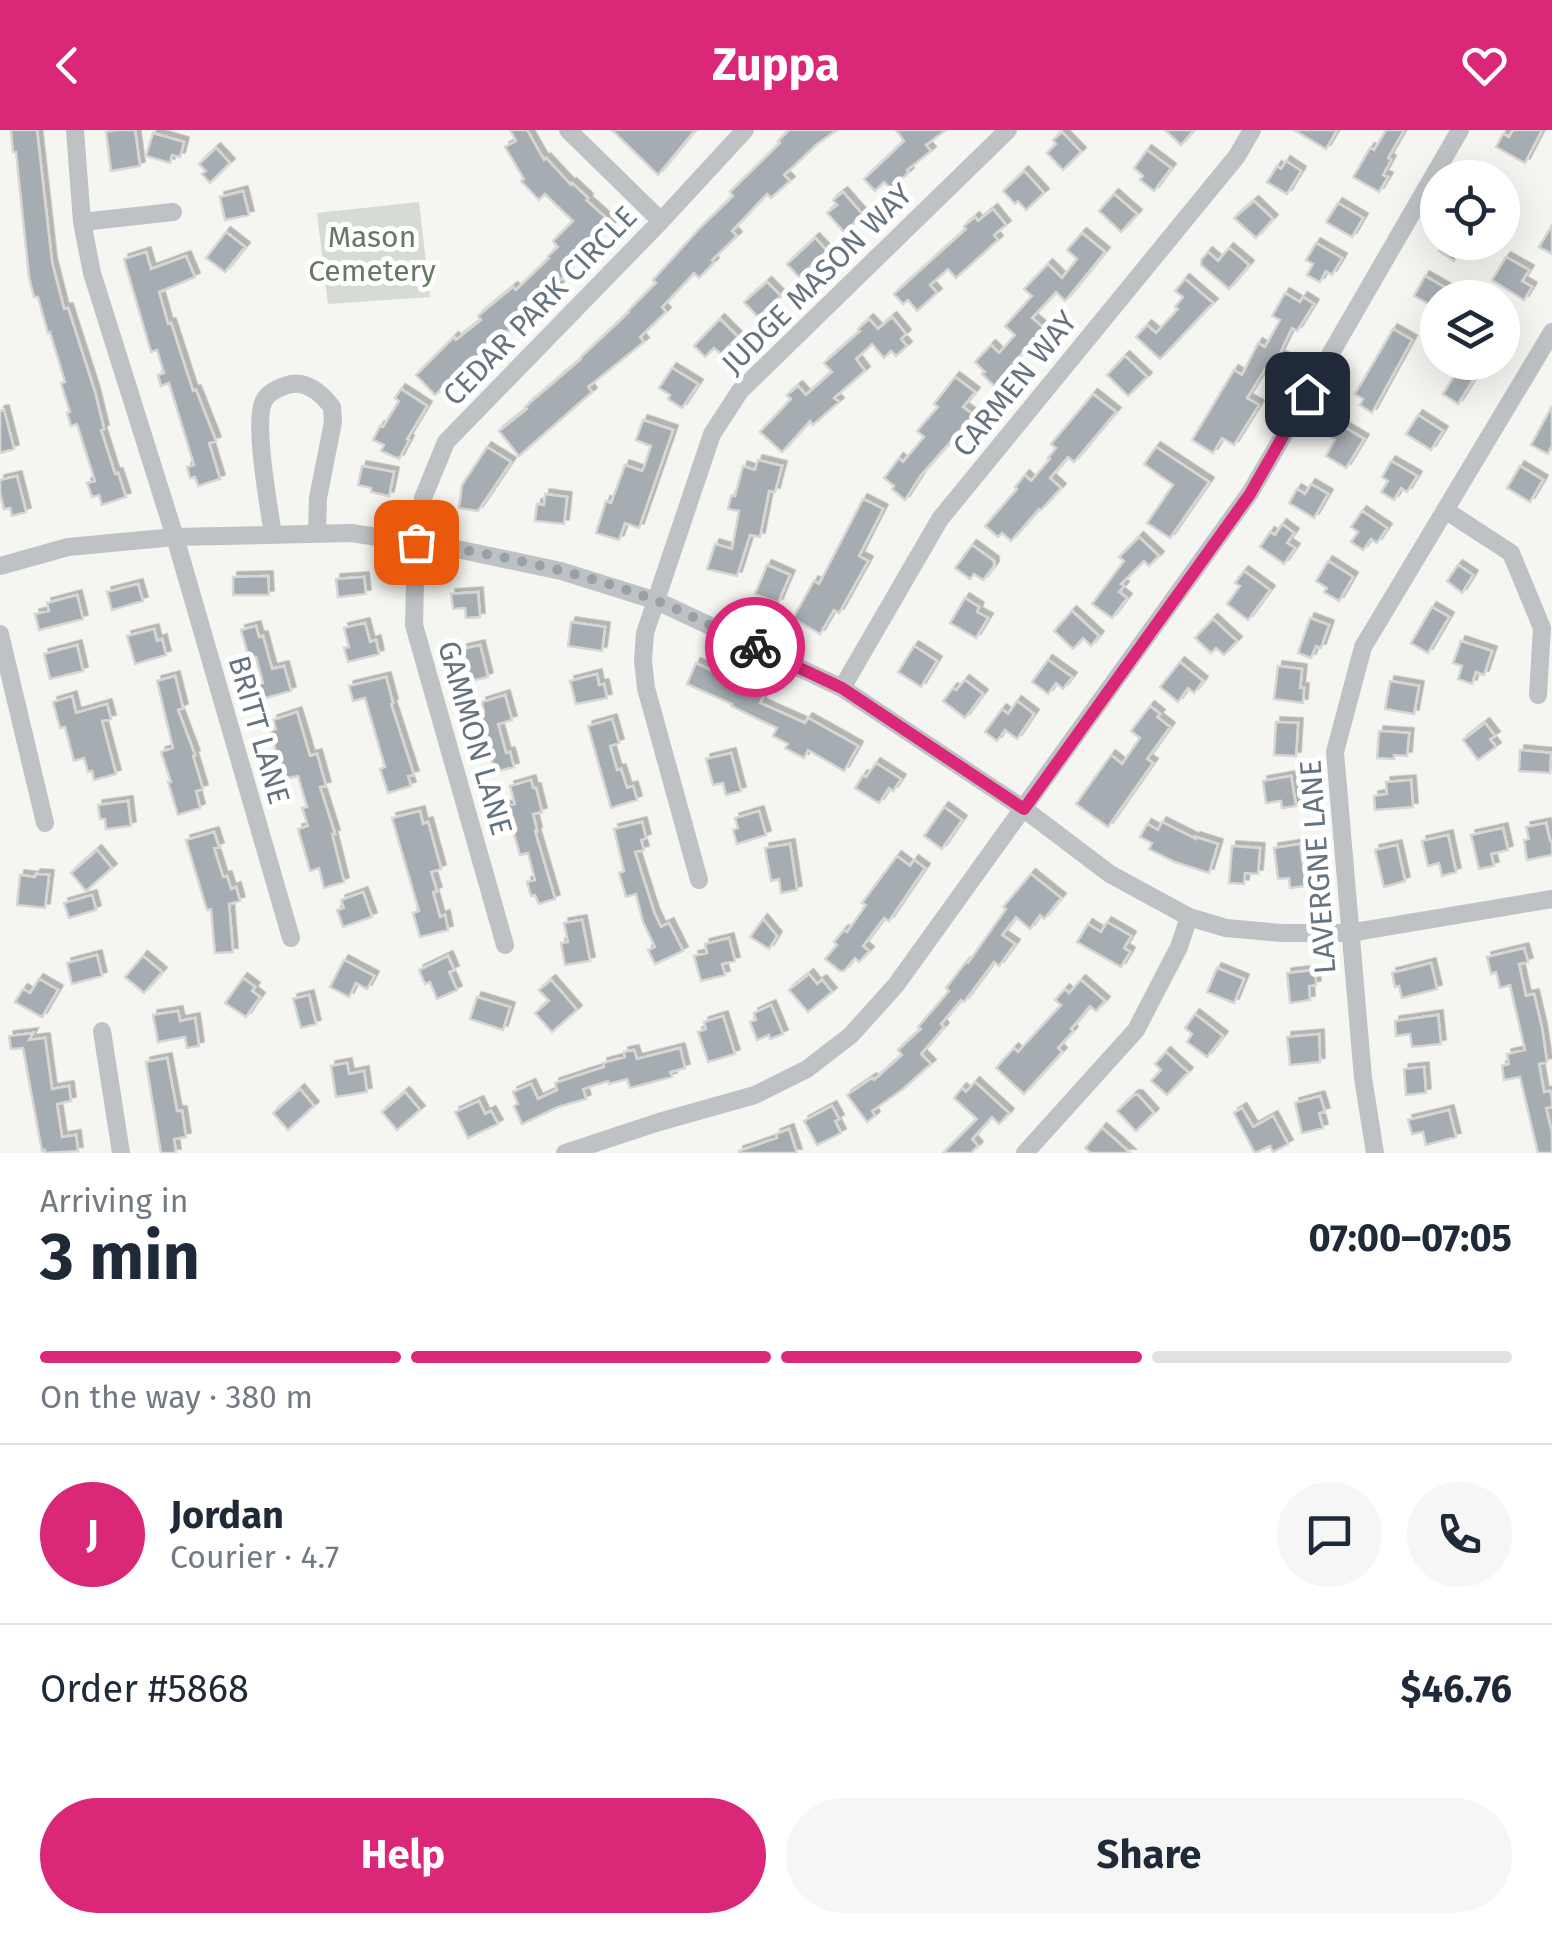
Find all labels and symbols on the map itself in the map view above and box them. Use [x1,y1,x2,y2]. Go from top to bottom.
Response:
street label: JUDGE MASON WAY [714,176,920,382]
street label: CEDAR PARK CIRCLE [436,199,644,413]
park label: Mason Cemetery [308,219,436,289]
street label: CARMEN WAY [945,304,1085,464]
pin [1265,352,1350,437]
pin [374,500,459,585]
courier [705,597,805,697]
street label: GAMMON LANE [430,637,520,839]
street label: BRITT LANE [221,652,297,808]
street label: LAVERGNE LANE [1293,759,1343,975]

